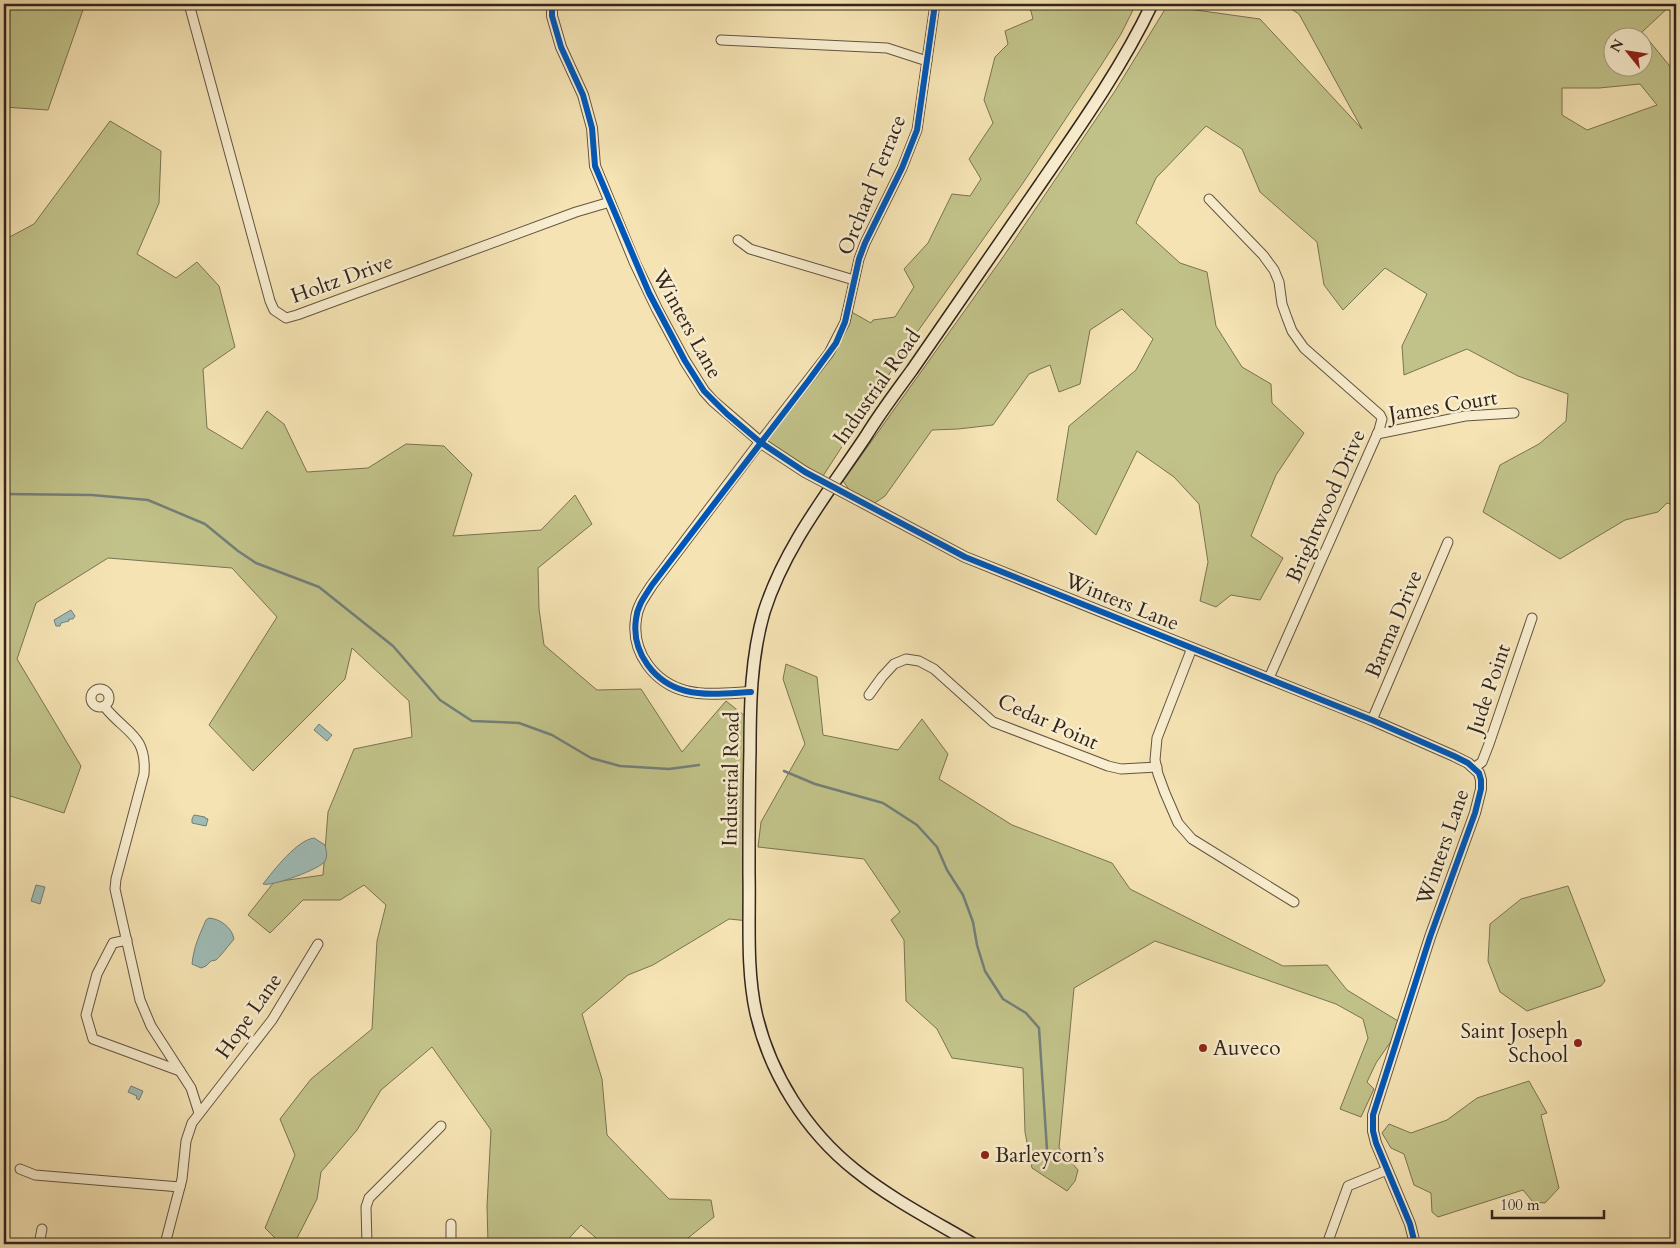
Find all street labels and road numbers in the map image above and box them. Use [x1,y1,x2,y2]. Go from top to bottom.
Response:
street label: Orchard Terrace [831,111,913,259]
street label: Holtz Drive [287,247,397,311]
street label: Winters Lane [645,263,729,384]
street label: Industrial Road [826,323,928,451]
street label: James Court [1384,383,1500,429]
street label: Brightwood Drive [1279,425,1373,587]
street label: Winters Lane [1060,566,1183,638]
street label: Barma Drive [1358,566,1430,682]
street label: Jude Point [1459,640,1518,741]
street label: Cedar Point [993,687,1103,757]
street label: Industrial Road [715,711,747,847]
street label: Winters Lane [1409,785,1476,910]
street label: Hope Lane [209,967,289,1065]

